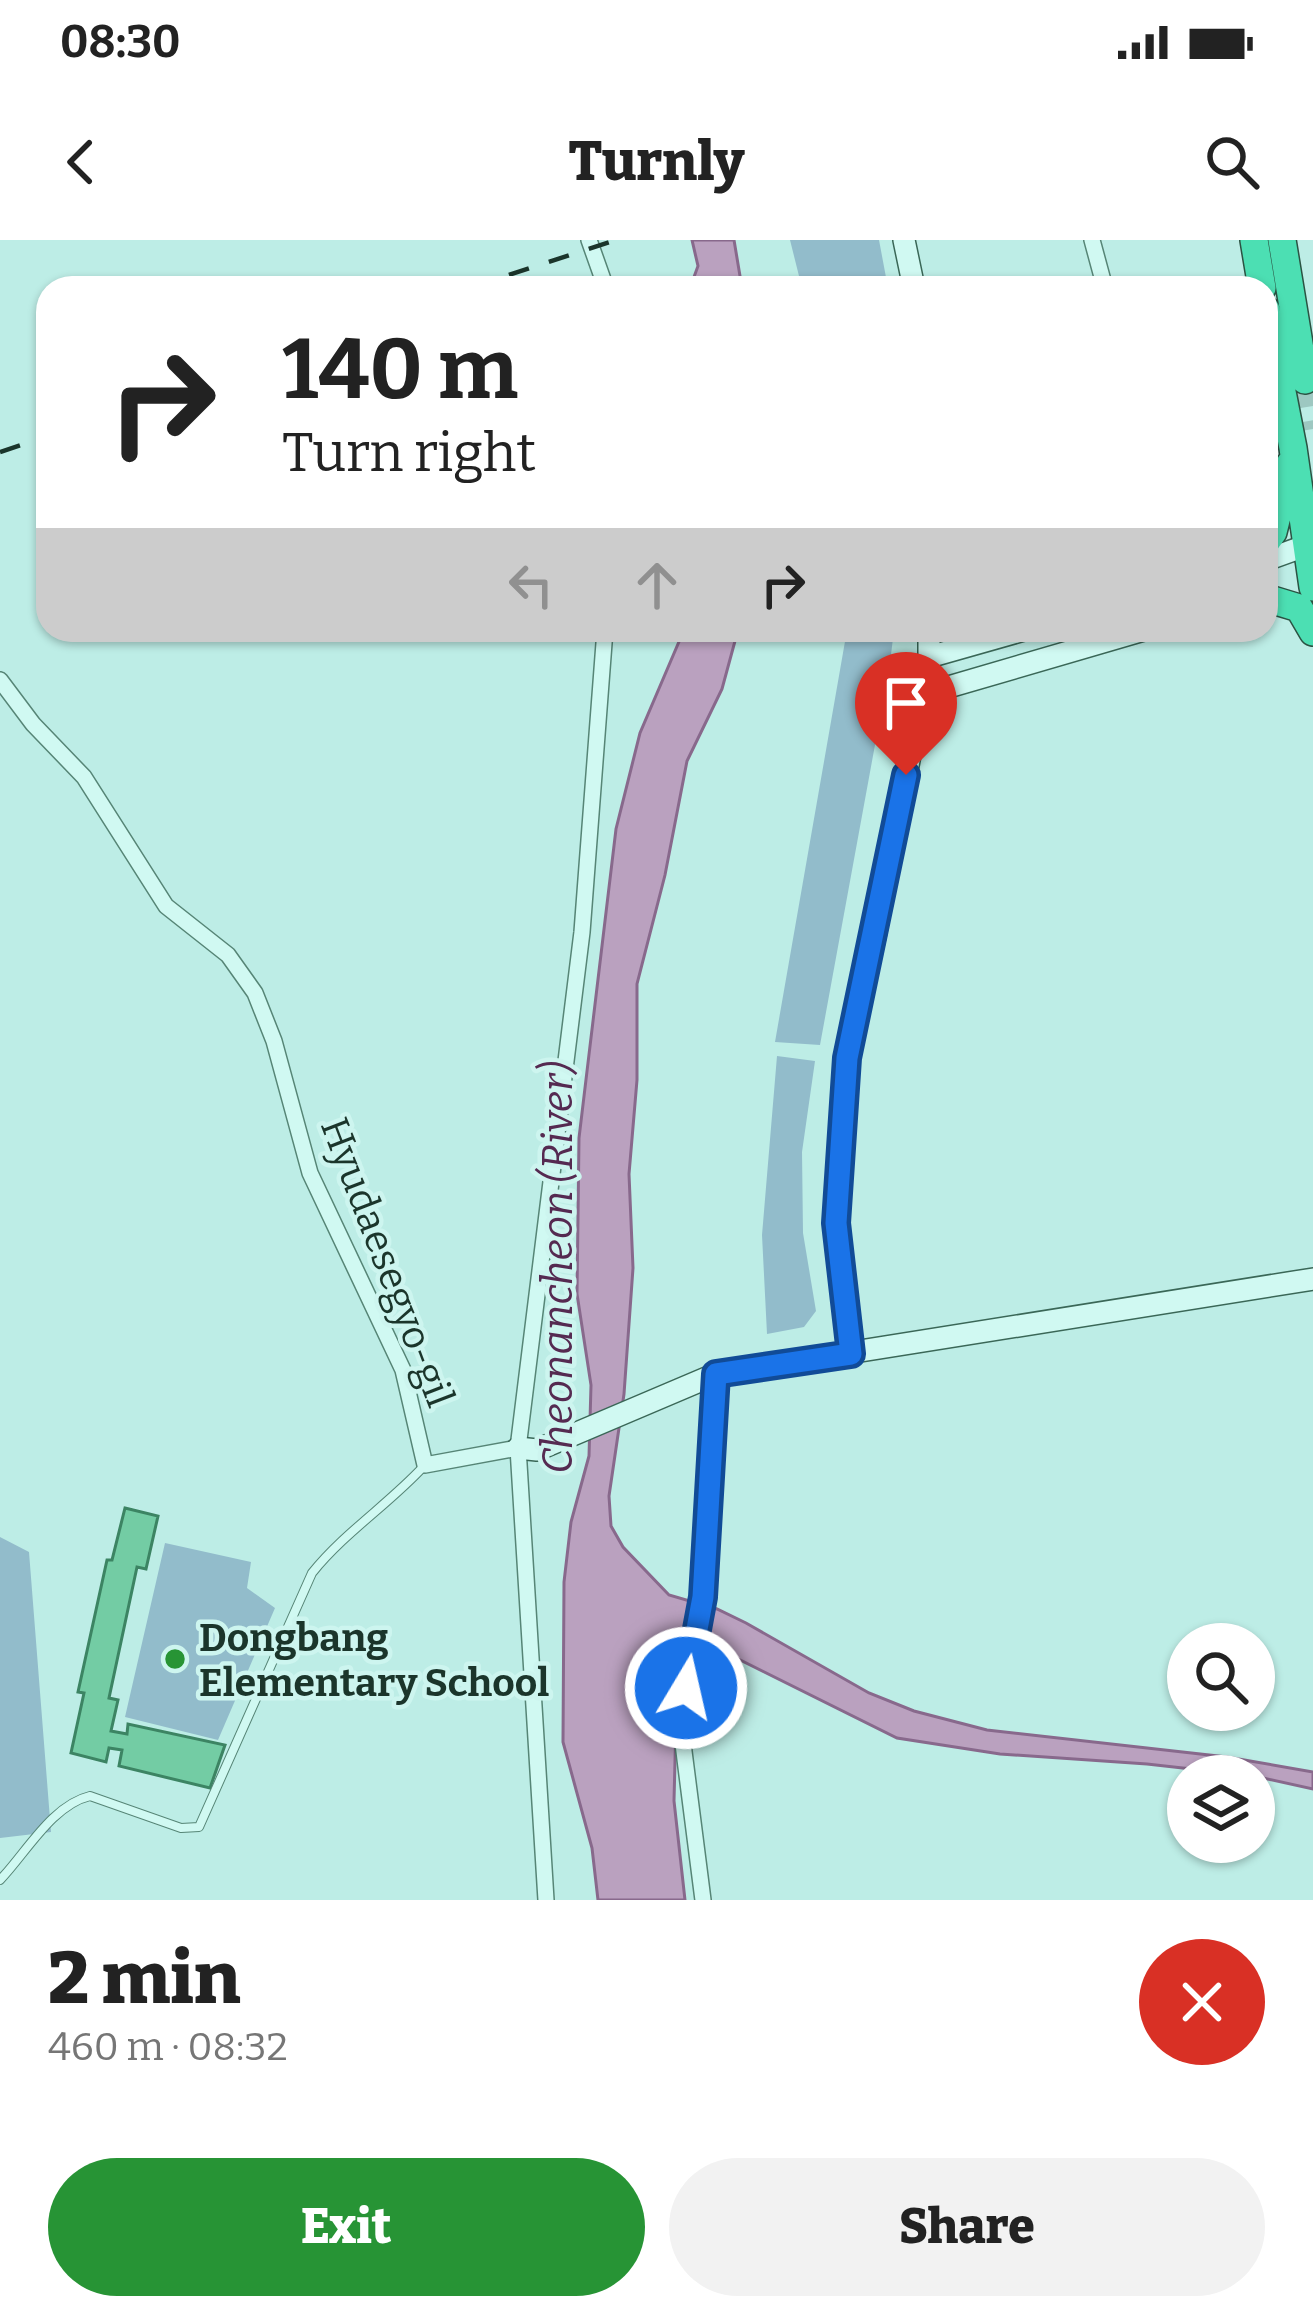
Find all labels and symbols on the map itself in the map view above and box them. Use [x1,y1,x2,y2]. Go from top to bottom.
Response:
pin [855,652,957,775]
water label: Cheonancheon (River) [533,1061,583,1474]
street label: Hyudaesegyo-gil [311,1111,463,1413]
place label: Dongbang Elementary School [199,1615,549,1706]
position arrow [623,1625,749,1751]
marker: Dongbang Elementary School [162,1646,188,1672]

